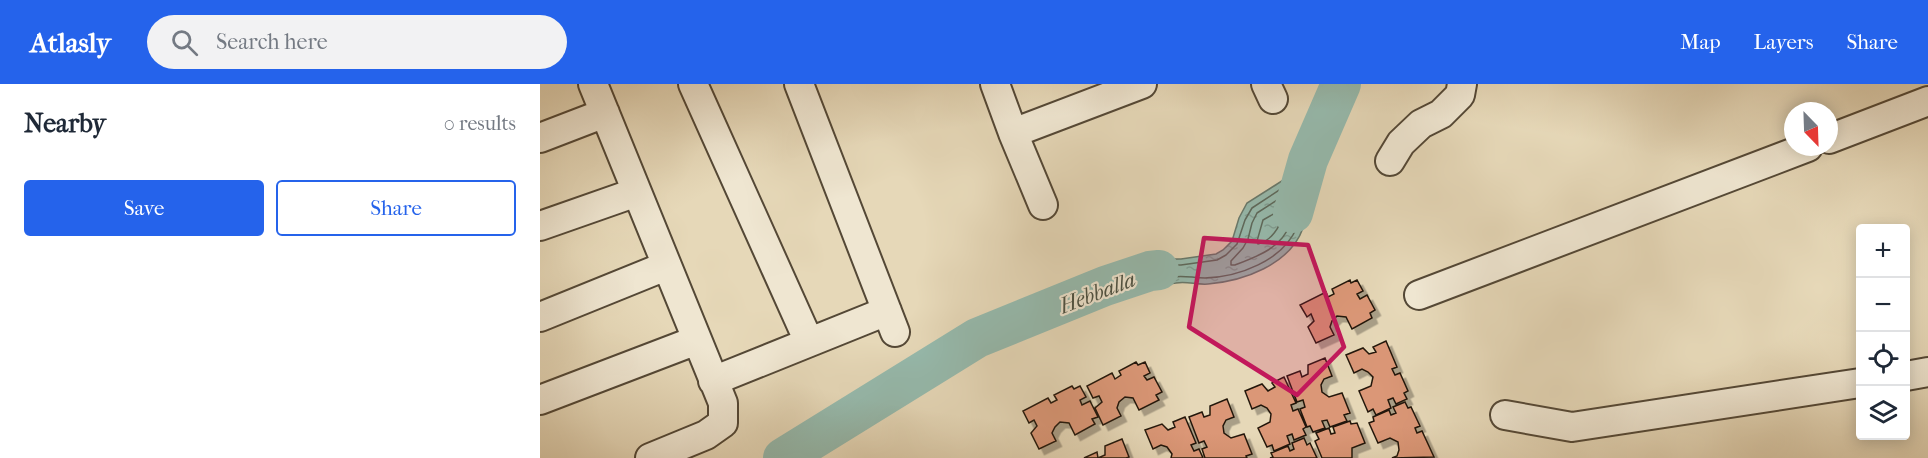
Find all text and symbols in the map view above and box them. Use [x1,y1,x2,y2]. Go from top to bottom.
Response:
search box [147,15,567,69]
text: Atlasly [30,26,111,59]
icon: search [168,26,201,59]
text: Search here [216,29,328,55]
text: Map [1680,30,1721,54]
text: Layers [1754,30,1813,54]
text: Share [1846,30,1898,54]
north arrow [1784,102,1838,156]
text: Nearby [24,108,106,139]
text: 0 results [444,112,516,135]
button: Save [24,180,264,236]
button: Share [276,180,516,236]
map controls [1856,224,1910,440]
button: + [1856,224,1910,278]
water label: Hebballa [1055,267,1139,320]
button: − [1856,278,1910,332]
button: locate [1856,332,1910,386]
button: layers [1856,386,1910,440]

